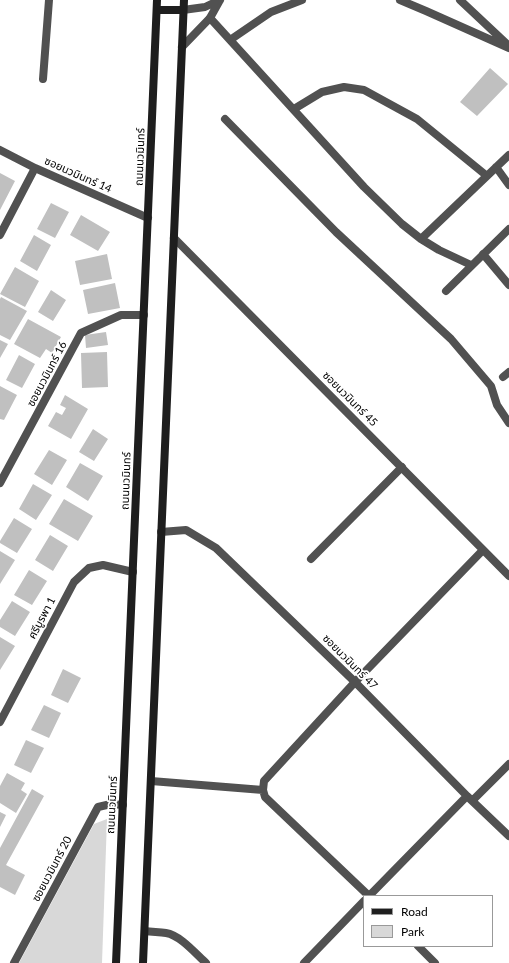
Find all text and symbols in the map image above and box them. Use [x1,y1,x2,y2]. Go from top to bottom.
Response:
street label: ถนนนวมินทร์ [132,128,148,186]
street label: ซอยนวมินทร์ 14 [42,154,114,196]
street label: ซอยนวมินทร์ 16 [24,339,70,409]
street label: ซอยนวมินทร์ 45 [320,369,380,429]
street label: ถนนนวมินทร์ [118,452,134,510]
street label: ศรีบูรพา 1 [25,595,59,641]
street label: ซอยนวมินทร์ 47 [320,632,380,692]
street label: ถนนนวมินทร์ [104,776,120,834]
street label: ซอยนวมินทร์ 20 [29,834,75,904]
legend [363,895,493,947]
text: Road [401,904,428,919]
text: Park [401,924,424,939]

